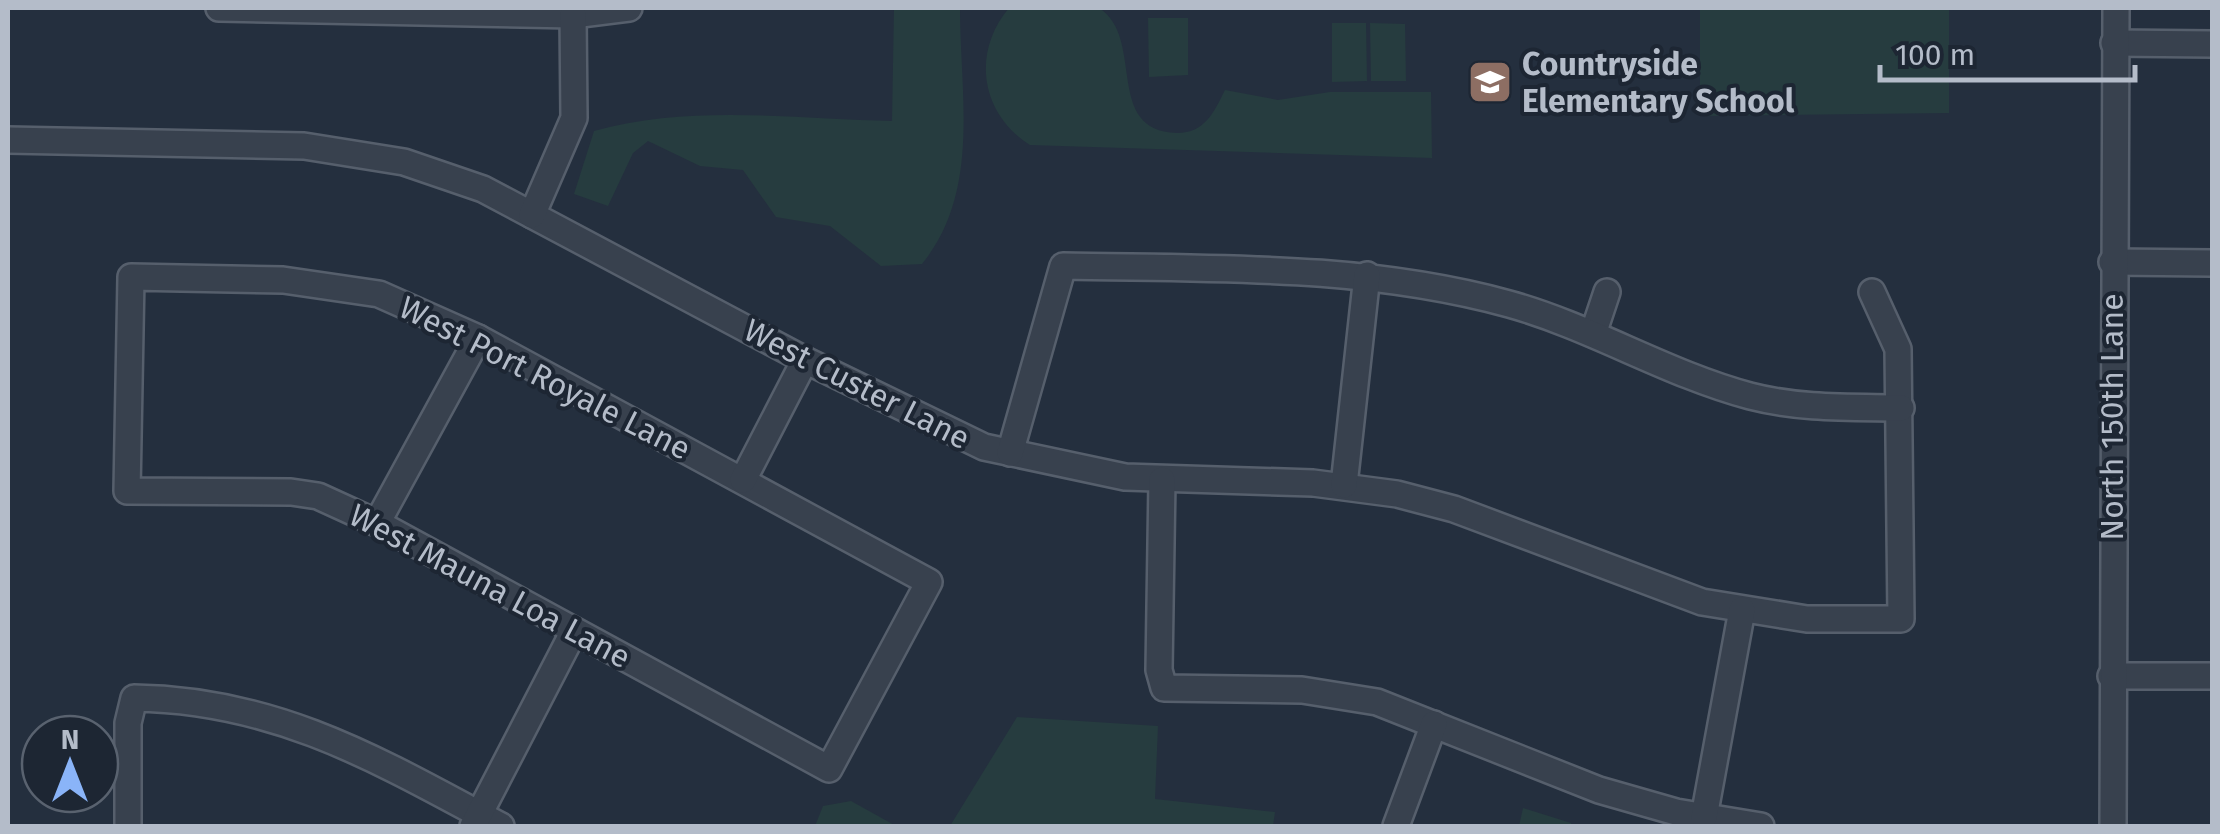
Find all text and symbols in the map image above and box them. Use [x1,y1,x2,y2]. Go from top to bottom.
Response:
scale bar [1880,20,2135,82]
text: 100 m [1895,37,1975,73]
place label: Countryside Elementary School [1522,45,1795,120]
school or university icon: Countryside Elementary School [1467,59,1513,105]
street label: West Port Royale Lane [393,288,697,468]
street label: North 150th Lane [2093,293,2131,541]
street label: West Custer Lane [738,311,976,457]
street label: West Mauna Loa Lane [343,496,637,676]
north arrow [20,714,120,814]
text: N [61,723,79,756]

